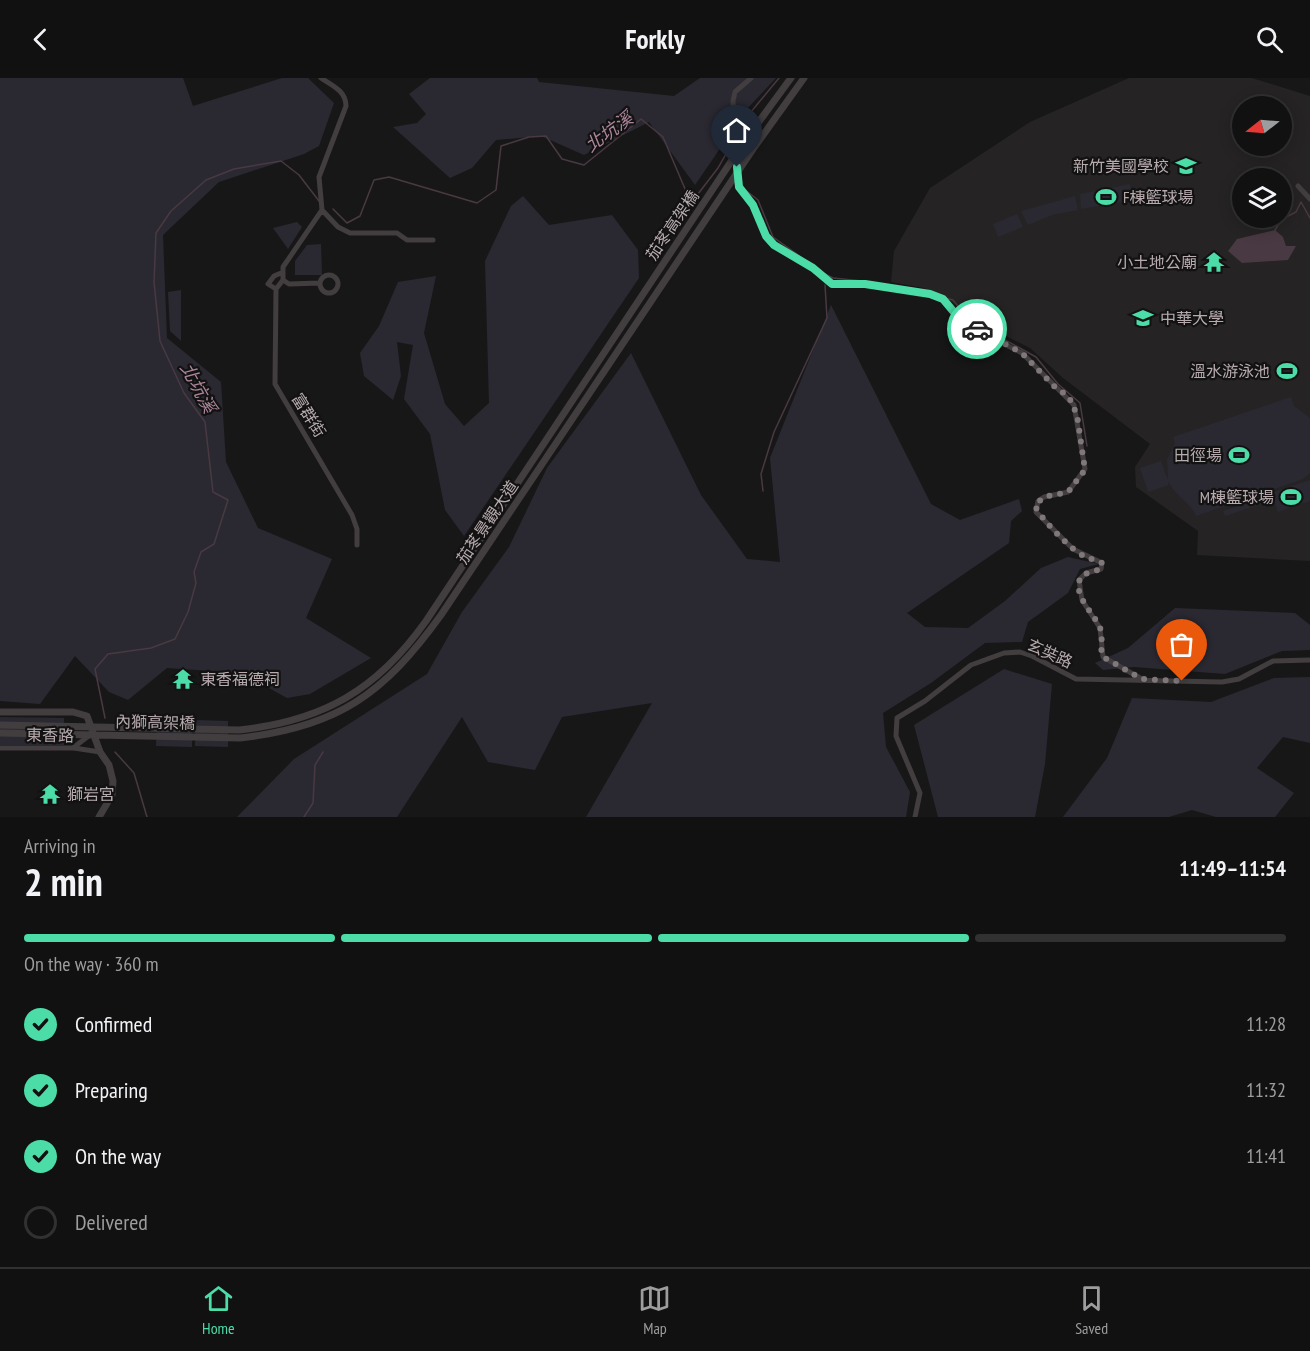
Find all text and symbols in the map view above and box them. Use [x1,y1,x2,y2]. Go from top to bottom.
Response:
text: Forkly [625,22,685,56]
icon: back [24,23,57,56]
icon: search [1253,23,1286,56]
north arrow [1232,96,1292,156]
map controls [1232,96,1292,228]
water label: 北坑溪 [580,105,640,157]
pin [711,105,762,167]
icon: home [720,114,753,147]
school or university icon: 新竹美國學校 [1174,154,1198,178]
place label: 新竹美國學校 [1073,156,1169,176]
button: layers [1232,168,1292,228]
sports icon: F棟籃球場 [1094,185,1118,209]
street label: 茄苳高架橋 [641,186,703,264]
place label: F棟籃球場 [1123,187,1194,207]
temple icon: 小土地公廟 [1202,250,1226,274]
place label: 小土地公廟 [1117,252,1197,272]
courier [947,299,1007,359]
school or university icon: 中華大學 [1131,306,1155,330]
place label: 中華大學 [1160,308,1224,328]
icon: car [961,313,994,346]
water label: 北坑溪 [175,359,223,420]
sports icon: 溫水游泳池 [1275,359,1299,383]
place label: 溫水游泳池 [1190,361,1270,381]
street label: 富群街 [288,389,330,441]
sports icon: 田徑場 [1227,443,1251,467]
place label: 田徑場 [1174,445,1222,465]
street label: 茄苳景觀大道 [452,477,522,567]
sports icon: M棟籃球場 [1279,485,1303,509]
place label: M棟籃球場 [1200,487,1274,507]
pin [1156,619,1207,681]
icon: bag [1165,628,1198,661]
street label: 玄奘路 [1024,634,1076,672]
temple icon: 東香福德祠 [171,667,195,691]
place label: 東香福德祠 [200,669,280,689]
street label: 內獅高架橋 [115,711,195,733]
street label: 東香路 [26,725,74,745]
temple icon: 獅岩宮 [38,782,62,806]
place label: 獅岩宮 [67,784,115,804]
text: Arriving in [24,833,96,859]
text: 11:49–11:54 [1179,854,1286,882]
text: 2 min [24,856,103,907]
text: On the way · 360 m [24,951,159,977]
icon: check [24,1008,57,1041]
text: Confirmed [75,1010,152,1038]
text: 11:28 [1246,1011,1286,1037]
icon: check [24,1074,57,1107]
text: Preparing [75,1076,148,1104]
text: 11:32 [1246,1077,1286,1103]
icon: check [24,1140,57,1173]
text: On the way [75,1142,161,1170]
text: 11:41 [1246,1143,1286,1169]
text: Delivered [75,1208,148,1236]
tab: Home [202,1282,235,1338]
tab: Map [638,1282,671,1338]
tab: Saved [1075,1282,1108,1338]

